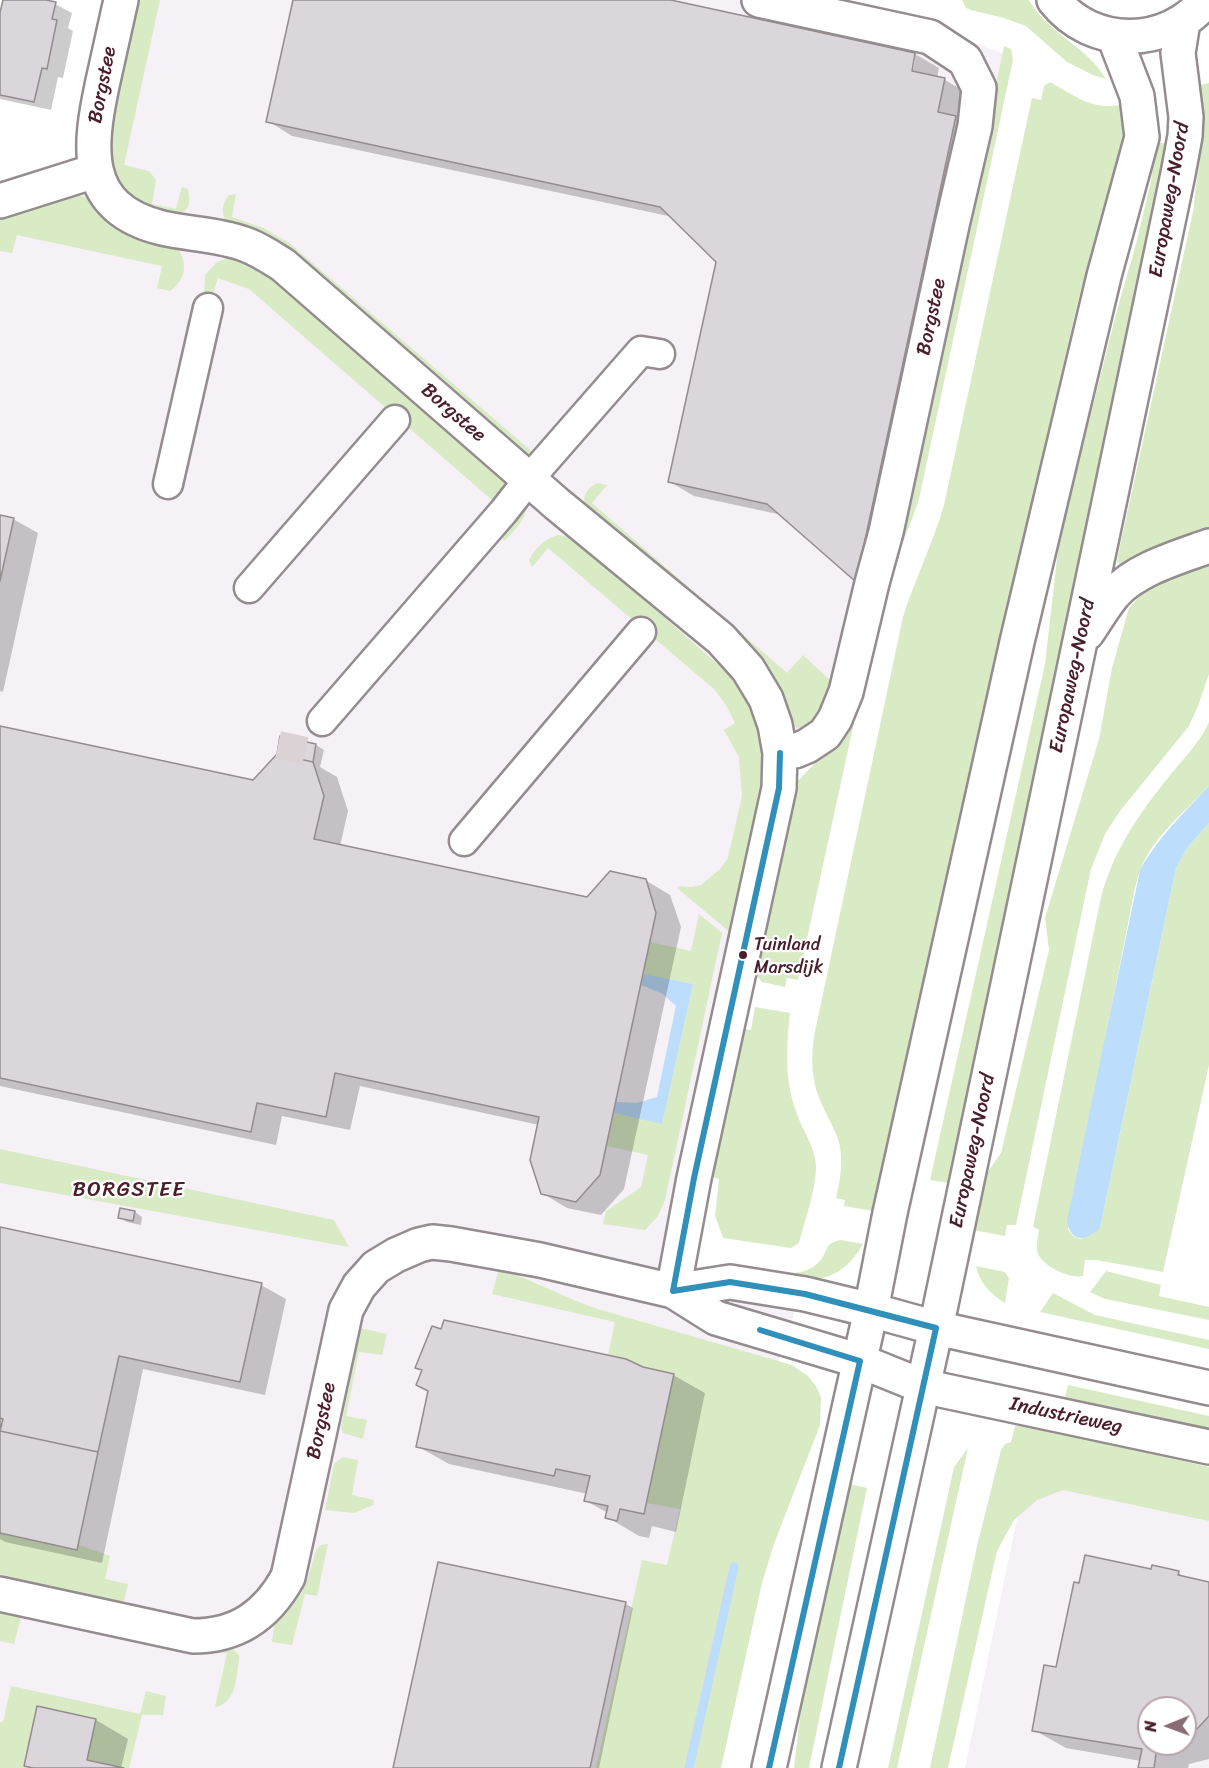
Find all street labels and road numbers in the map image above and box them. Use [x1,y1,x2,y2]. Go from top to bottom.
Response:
street label: Borgstee [84,44,122,126]
street label: Europaweg-Noord [1145,121,1195,279]
street label: Borgstee [912,276,952,358]
street label: Borgstee [416,378,490,448]
street label: Europaweg-Noord [1045,597,1101,755]
street label: Europaweg-Noord [945,1072,1001,1230]
street label: Borgstee [302,1380,342,1462]
street label: Industrieweg [1008,1392,1124,1440]

